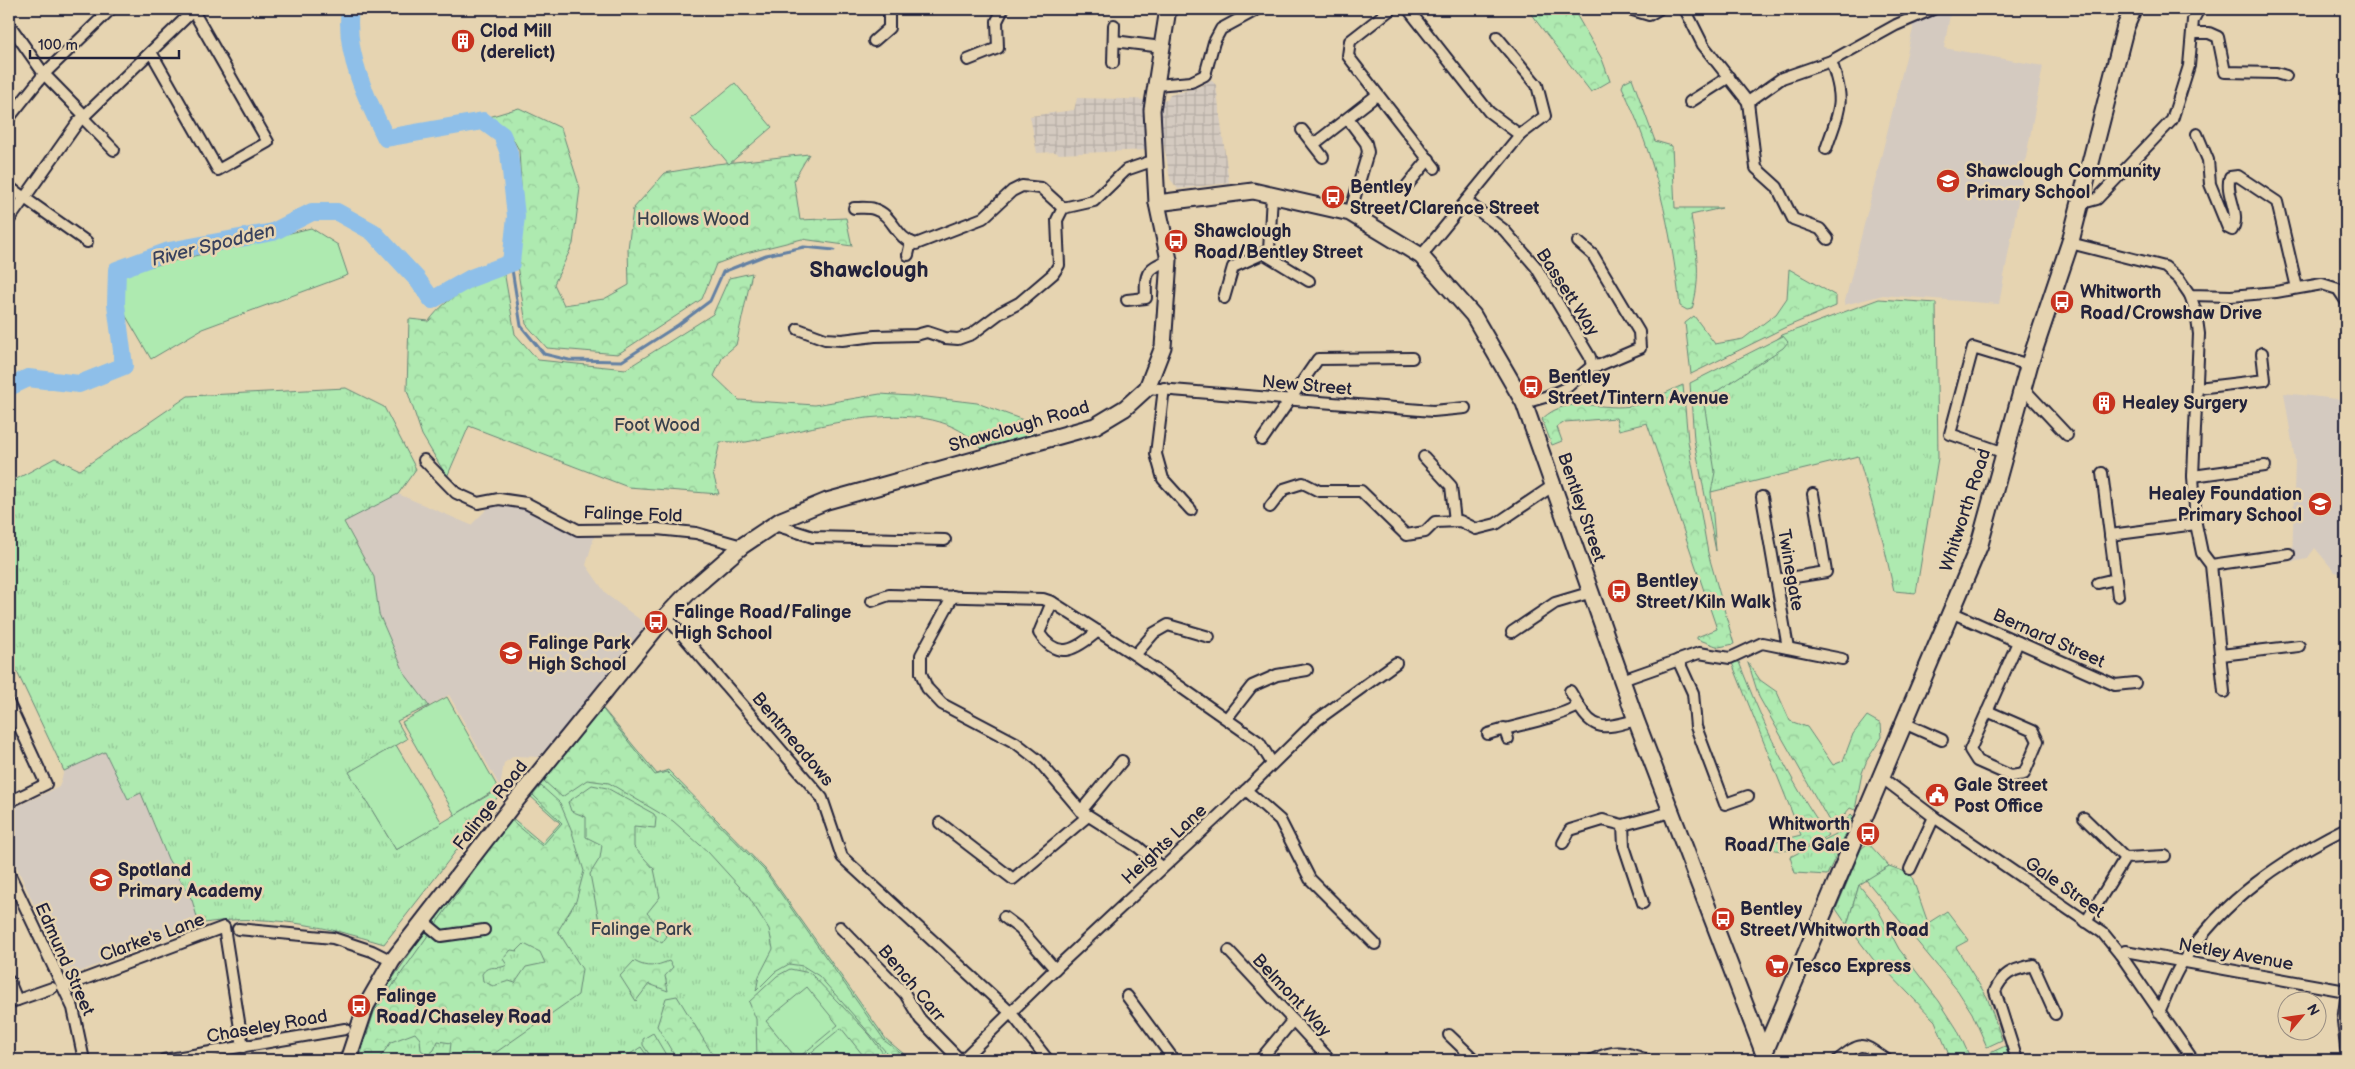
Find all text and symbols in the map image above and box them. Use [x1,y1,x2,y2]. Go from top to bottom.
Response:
place label: Clod Mill (derelict) [480,21,555,63]
scale bar [30,28,179,60]
building icon: Clod Mill (derelict) [450,28,476,54]
text: 100 m [38,36,78,55]
place label: Shawclough Community Primary School [1966,161,2162,203]
school or university icon: Shawclough Community Primary School [1935,168,1961,194]
place label: Bentley Street/Clarence Street [1350,177,1539,219]
bus stop icon: Bentley Street/Clarence Street [1320,184,1346,210]
park label: Hollows Wood [637,209,749,230]
water label: River Spodden [149,219,278,272]
place label: Shawclough Road/Bentley Street [1194,221,1363,263]
bus stop icon: Shawclough Road/Bentley Street [1163,228,1189,254]
street label: Bassett Way [1532,245,1604,341]
district label: Shawclough [809,257,929,284]
place label: Whitworth Road/Crowshaw Drive [2080,282,2262,324]
bus stop icon: Whitworth Road/Crowshaw Drive [2049,289,2075,315]
place label: Bentley Street/Tintern Avenue [1548,367,1729,409]
street label: New Street [1261,371,1353,400]
bus stop icon: Bentley Street/Tintern Avenue [1518,374,1544,400]
building icon: Healey Surgery [2091,390,2117,416]
place label: Healey Surgery [2122,393,2248,414]
street label: Shawclough Road [946,396,1092,457]
park label: Foot Wood [614,415,700,436]
street label: Whitworth Road [1936,446,1995,574]
street label: Bentley Street [1553,450,1610,565]
place label: Healey Foundation Primary School [2148,484,2302,526]
school or university icon: Healey Foundation Primary School [2307,491,2333,517]
street label: Falinge Fold [583,502,683,527]
street label: Twinegate [1773,528,1808,613]
place label: Bentley Street/Kiln Walk [1636,571,1771,613]
bus stop icon: Bentley Street/Kiln Walk [1606,578,1632,604]
place label: Falinge Road/Falinge High School [674,602,851,644]
street label: Bernard Street [1990,604,2108,673]
bus stop icon: Falinge Road/Falinge High School [643,609,669,635]
place label: Falinge Park High School [528,633,631,675]
school or university icon: Falinge Park High School [498,640,524,666]
street label: Bentmeadows [747,688,838,791]
street label: Falinge Road [449,756,532,854]
place label: Gale Street Post Office [1954,775,2048,817]
public building icon: Gale Street Post Office [1924,782,1950,808]
street label: Heights Lane [1118,800,1211,889]
place label: Whitworth Road/The Gale [1724,814,1850,856]
bus stop icon: Whitworth Road/The Gale [1855,821,1881,847]
street label: Gale Street [2021,852,2109,923]
place label: Spotland Primary Academy [118,860,263,902]
school or university icon: Spotland Primary Academy [88,867,114,893]
street label: Edmund Street [30,899,99,1019]
place label: Bentley Street/Whitworth Road [1740,899,1929,941]
bus stop icon: Bentley Street/Whitworth Road [1710,906,1736,932]
street label: Clarke's Lane [97,909,208,966]
park label: Falinge Park [591,919,692,940]
street label: Netley Avenue [2177,934,2295,975]
street label: Bench Carr [874,941,950,1026]
street label: Belmont Way [1248,950,1336,1042]
supermarket icon: Tesco Express [1764,953,1790,979]
place label: Tesco Express [1794,956,1911,977]
place label: Falinge Road/Chaseley Road [376,986,551,1028]
north arrow [2278,992,2328,1042]
bus stop icon: Falinge Road/Chaseley Road [346,993,372,1019]
text: N [2303,1001,2323,1019]
street label: Chaseley Road [205,1006,329,1047]

